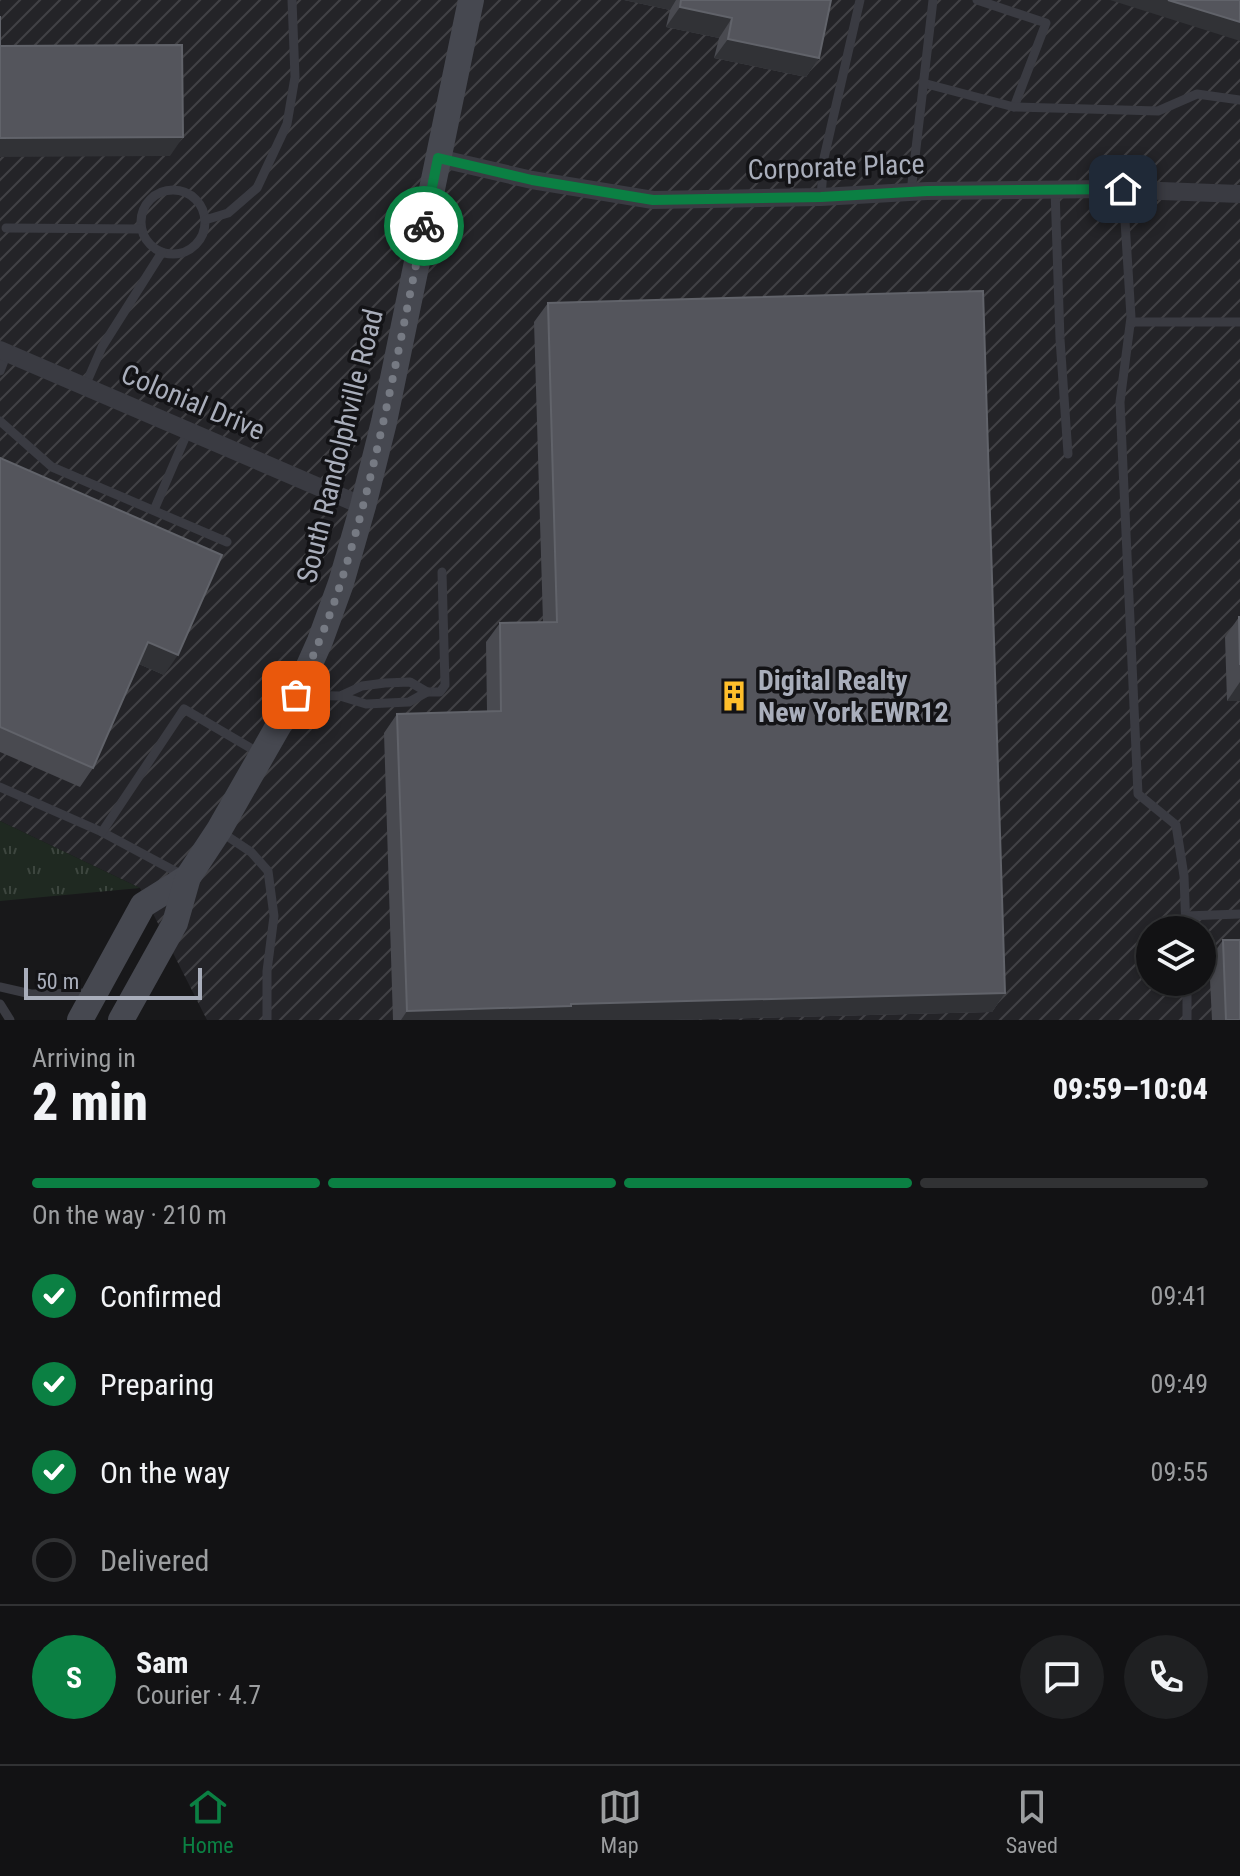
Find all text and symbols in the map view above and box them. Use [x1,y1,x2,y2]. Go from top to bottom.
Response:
street label: Corporate Place [747,147,925,187]
pin [1089,155,1157,223]
icon: home [1101,167,1145,211]
courier [384,186,464,266]
icon: bike [402,204,446,248]
street label: South Randolphville Road [290,306,390,586]
street label: Colonial Drive [116,357,270,447]
pin [262,661,330,729]
place label: Digital Realty New York EWR12 [758,664,949,729]
icon: bag [274,673,318,717]
building icon: Digital Realty New York EWR12 [717,679,751,713]
map controls [1136,916,1216,996]
button: layers [1136,916,1216,996]
scale bar [24,964,202,1000]
text: 50 m [36,969,79,994]
text: Arriving in [32,1043,136,1073]
text: 09:59–10:04 [1053,1071,1208,1106]
text: 2 min [32,1072,148,1133]
text: On the way · 210 m [32,1200,227,1230]
icon: check [32,1274,76,1318]
text: Confirmed [100,1279,222,1314]
text: 09:41 [1151,1281,1208,1311]
icon: check [32,1362,76,1406]
text: Preparing [100,1367,214,1402]
text: 09:49 [1151,1369,1208,1399]
icon: check [32,1450,76,1494]
text: On the way [100,1455,230,1490]
text: 09:55 [1151,1457,1208,1487]
text: Delivered [100,1543,209,1578]
button: chat [1020,1635,1104,1719]
button: phone [1124,1635,1208,1719]
text: Sam [136,1645,189,1680]
text: S [66,1660,82,1695]
text: Courier · 4.7 [136,1680,261,1710]
tab: Home [182,1785,234,1858]
tab: Map [598,1785,642,1858]
tab: Saved [1006,1785,1058,1858]

